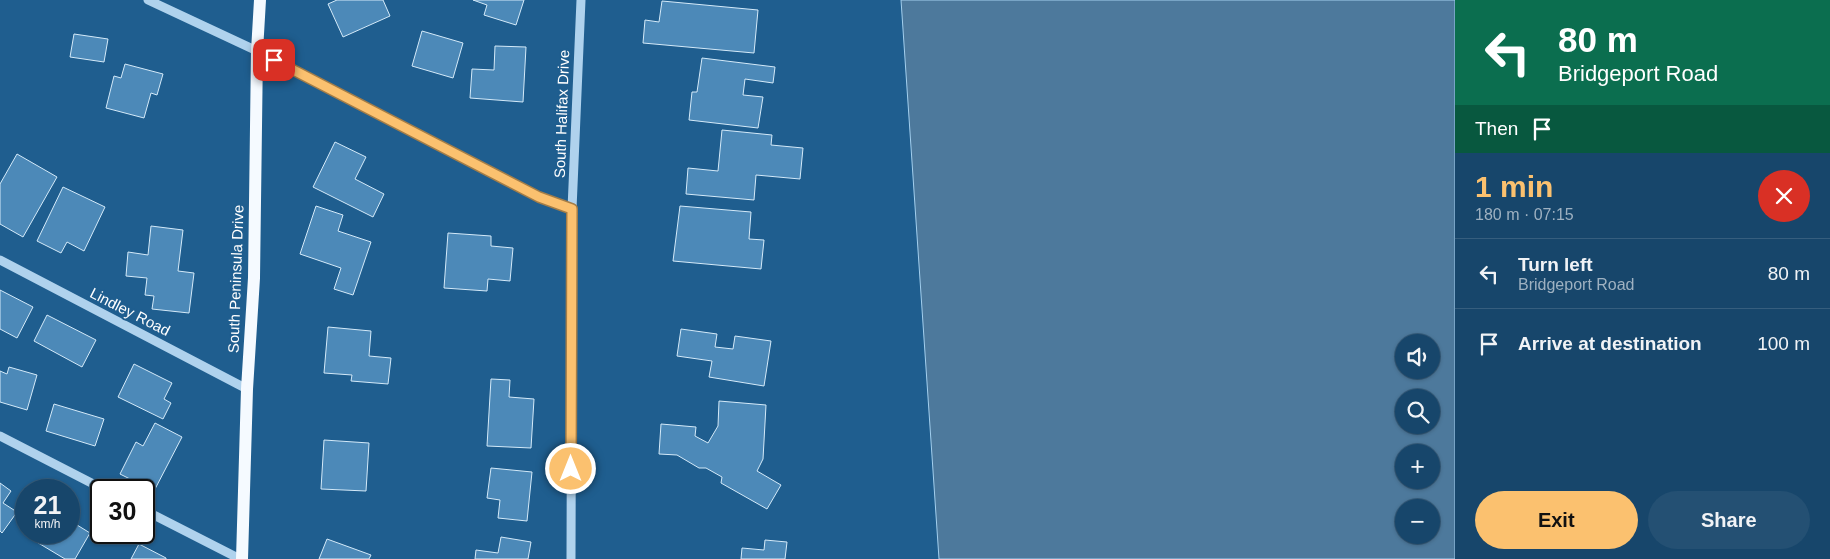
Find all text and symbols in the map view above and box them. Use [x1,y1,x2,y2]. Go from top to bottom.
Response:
icon: left [1475,20,1540,85]
text: 80 m [1558,20,1638,59]
pin [253,39,295,81]
icon: arrive [260,46,288,74]
street label: South Halifax Drive [551,50,572,178]
text: Bridgeport Road [1558,61,1718,86]
icon: arrive [1528,115,1556,143]
text: Then [1475,118,1518,139]
text: 1 min [1475,170,1553,203]
button: close [1758,170,1810,222]
street label: South Peninsula Drive [224,205,247,353]
text: 180 m · 07:15 [1475,206,1574,223]
text: Turn left [1518,254,1593,275]
icon: left [1475,260,1503,288]
text: 80 m [1768,263,1810,284]
text: Bridgeport Road [1518,276,1635,293]
street label: Lindley Road [87,284,173,339]
icon: arrive [1475,330,1503,358]
text: Arrive at destination [1518,333,1702,354]
text: 100 m [1757,333,1810,354]
map controls [1395,334,1440,544]
button: sound [1395,334,1440,379]
button: search [1395,389,1440,434]
position arrow [544,442,596,494]
button: + [1395,444,1440,489]
speed limit sign: 30 [90,479,155,544]
text: 21 [34,491,61,519]
button: Exit [1475,491,1638,549]
button: Share [1648,491,1810,549]
button: − [1395,499,1440,544]
text: km/h [34,517,61,531]

